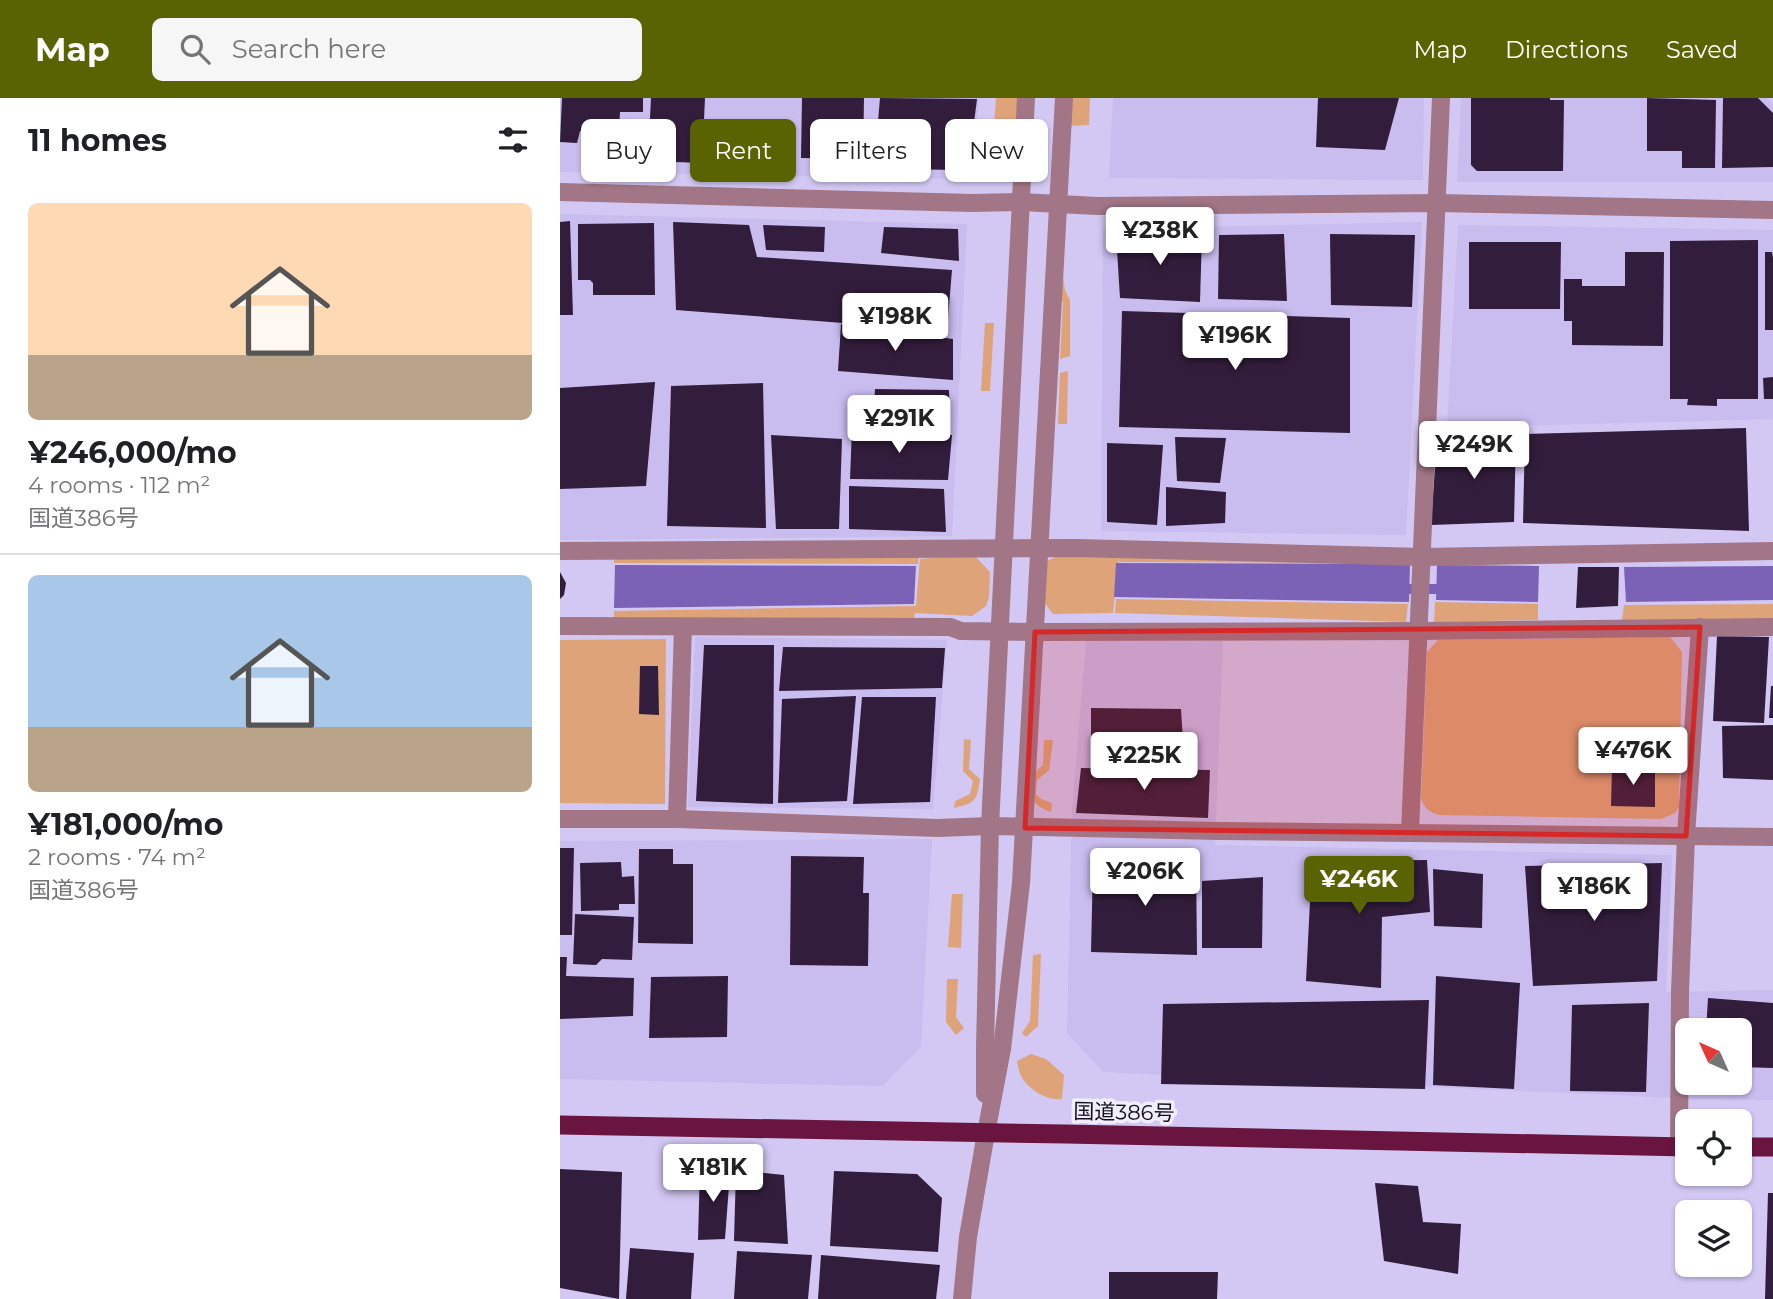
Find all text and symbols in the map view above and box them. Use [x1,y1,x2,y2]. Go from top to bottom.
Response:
search box [152,18,642,81]
text: Map [35,29,110,69]
icon: search [176,30,214,68]
text: Search here [232,33,386,65]
text: Map [1414,35,1467,64]
text: Directions [1505,35,1628,64]
text: Saved [1666,35,1738,64]
chip: Buy [581,119,676,182]
chip: Rent [690,119,796,182]
chip: Filters [810,119,931,182]
chip: New [945,119,1048,182]
icon: filters [494,121,532,159]
text: 11 homes [28,122,167,159]
pin: ¥238K [1111,208,1209,267]
text: ¥238K [1122,216,1198,244]
icon: home [217,248,343,374]
pin: ¥198K [846,294,944,353]
text: ¥198K [858,302,932,330]
pin: ¥196K [1186,313,1284,372]
text: ¥196K [1199,321,1271,349]
pin: ¥291K [850,396,948,455]
text: ¥291K [863,404,935,432]
pin: ¥249K [1425,422,1523,481]
text: ¥249K [1435,430,1513,458]
text: ¥246,000/mo [28,434,237,471]
text: 4 rooms · 112 m² [28,471,210,499]
text: 国道386号 [28,504,139,532]
icon: home [217,620,343,746]
pin: ¥476K [1584,728,1682,787]
pin: ¥225K [1095,732,1193,792]
text: ¥476K [1594,736,1672,764]
text: ¥225K [1107,741,1181,769]
text: ¥181,000/mo [28,806,223,843]
text: 2 rooms · 74 m² [28,843,206,871]
pin: ¥206K [1096,848,1194,908]
pin: ¥246K [1310,856,1408,916]
text: ¥206K [1106,857,1184,885]
pin: ¥186K [1545,864,1643,923]
text: ¥246K [1320,865,1398,893]
text: ¥186K [1557,872,1631,900]
text: 国道386号 [28,876,139,904]
north arrow [1675,1018,1752,1096]
map controls [1675,1018,1752,1277]
street label: 国道386号 [1073,1099,1175,1125]
button: locate [1675,1109,1752,1186]
pin: ¥181K [664,1144,762,1204]
text: ¥181K [679,1153,747,1181]
button: layers [1675,1200,1752,1277]

